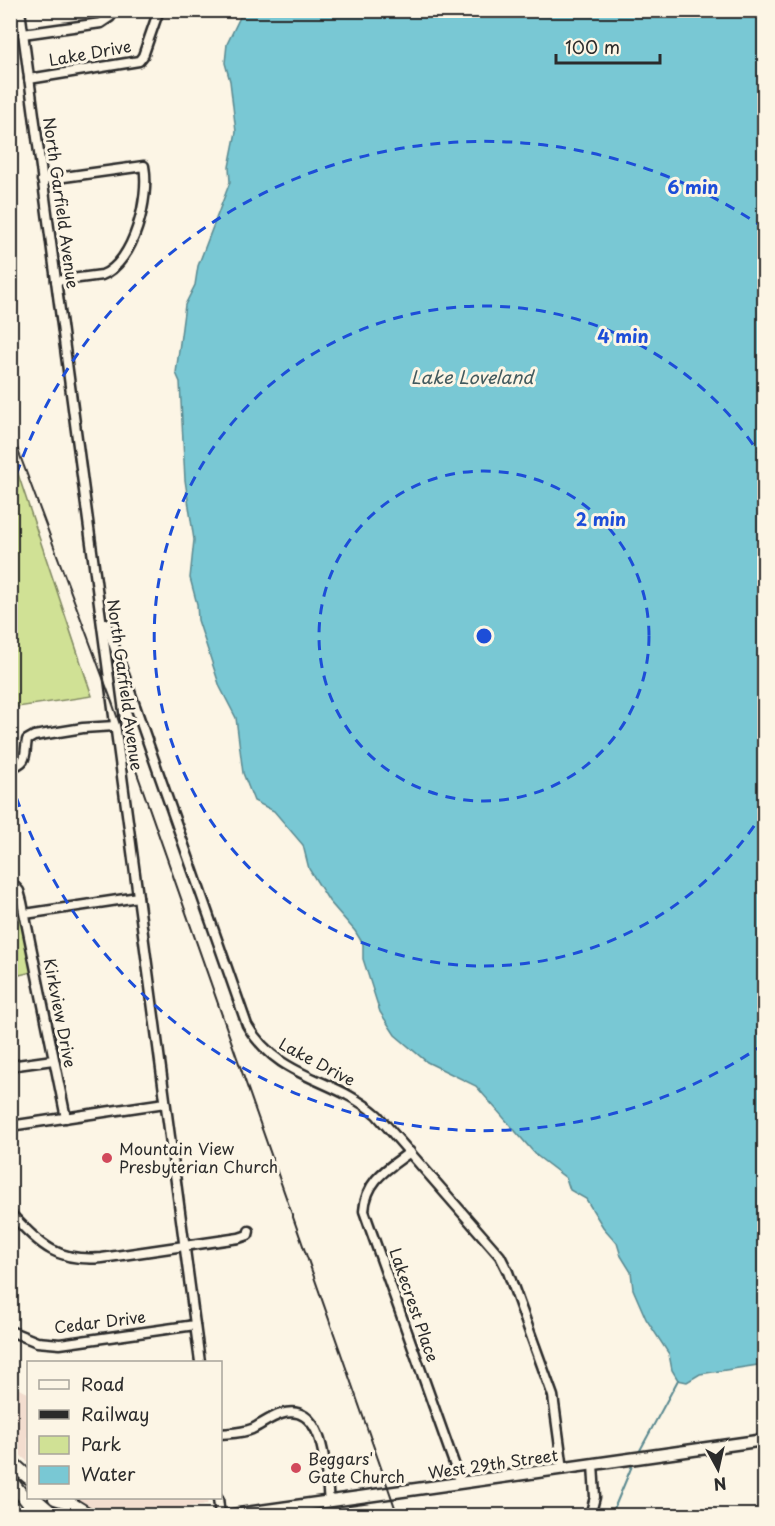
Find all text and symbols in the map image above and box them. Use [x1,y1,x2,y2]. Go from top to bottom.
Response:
scale bar [556,27,660,65]
street label: Lake Drive [47,33,133,71]
text: 100 m [565,33,620,60]
street label: North Garfield Avenue [38,116,86,290]
text: 6 min [668,173,718,200]
text: 4 min [597,322,649,349]
water label: Lake Loveland [411,363,535,390]
text: 2 min [576,505,626,532]
street label: North Garfield Avenue [102,598,150,772]
centre of rings [474,626,494,646]
street label: Kirkview Drive [39,956,83,1070]
street label: Lake Drive [275,1031,360,1091]
place label: Mountain View Presbyterian Church [119,1136,278,1178]
marker: Mountain View Presbyterian Church [100,1151,114,1165]
street label: Lakecrest Place [384,1244,446,1365]
street label: Cedar Drive [53,1303,147,1339]
legend [27,1361,222,1499]
text: Road [81,1370,125,1397]
text: Railway [81,1400,149,1427]
text: Park [81,1430,121,1457]
north arrow [688,1439,748,1499]
street label: West 29th Street [426,1442,560,1484]
place label: Beggars' Gate Church [308,1446,405,1488]
text: Water [81,1460,136,1487]
marker: Beggars' Gate Church [289,1461,303,1475]
text: N [712,1472,728,1498]

